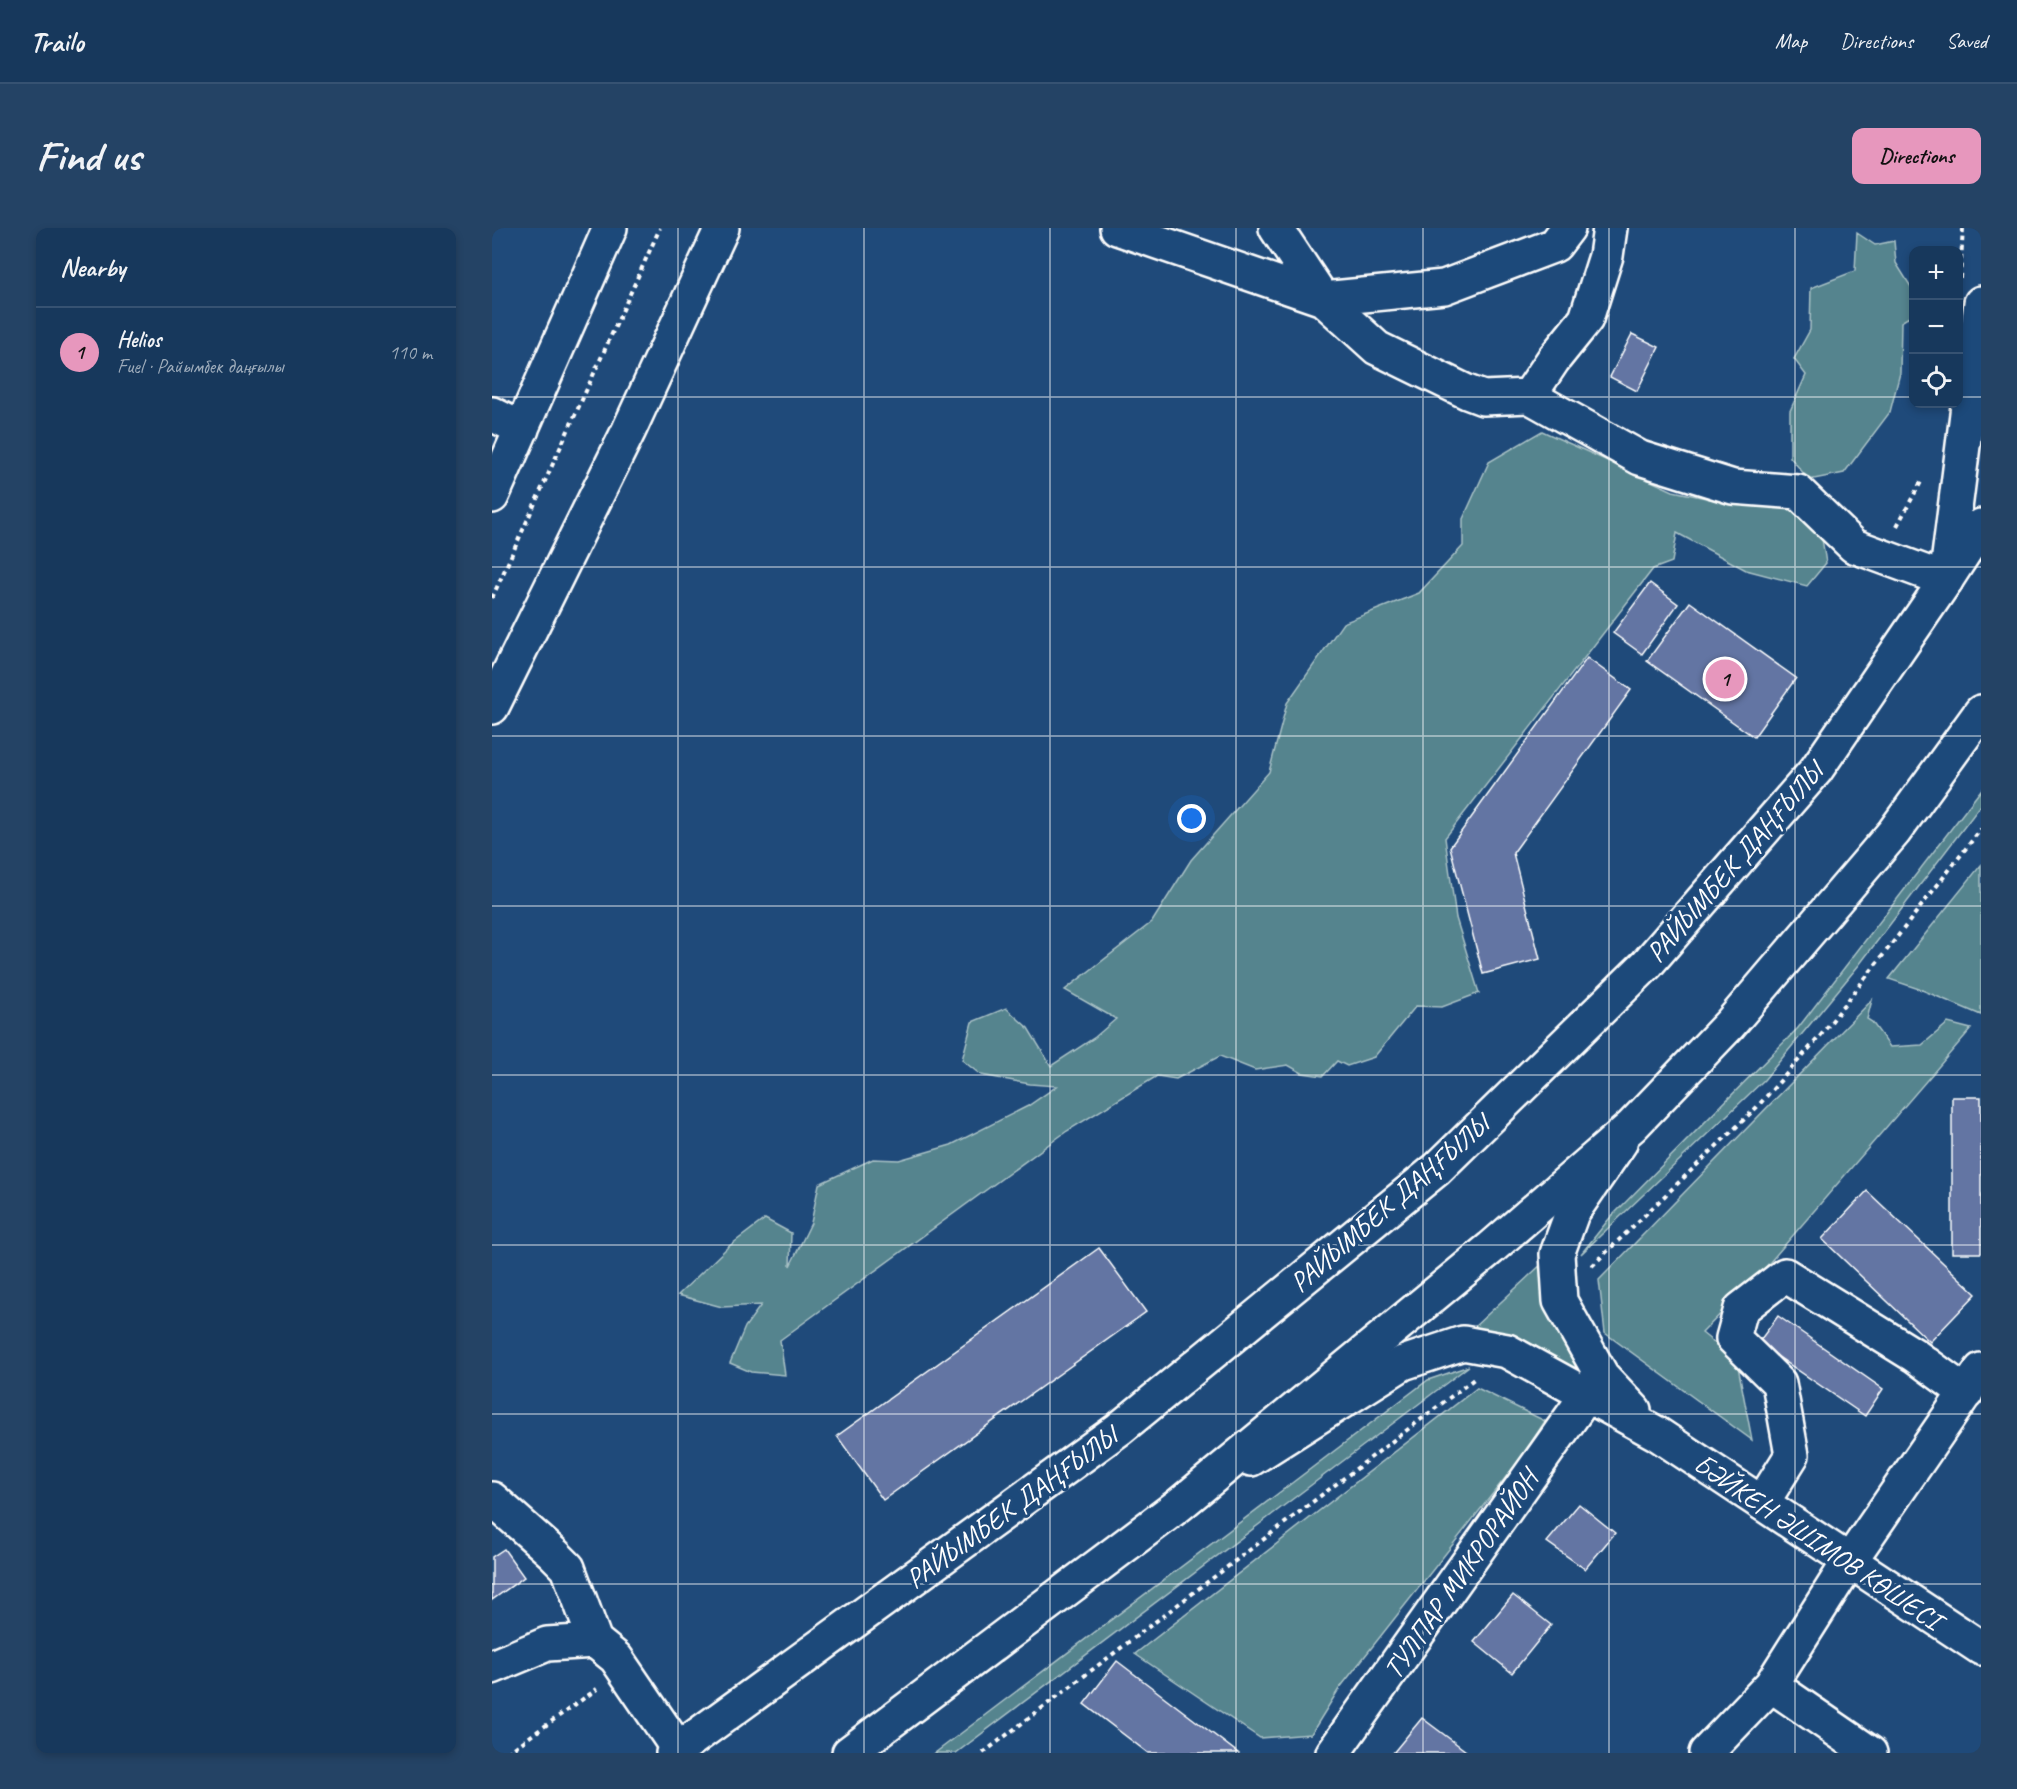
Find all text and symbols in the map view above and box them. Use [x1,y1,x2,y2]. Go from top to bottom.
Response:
text: Trailo [30,24,84,59]
text: Map [1775,28,1807,54]
text: Directions [1840,28,1913,54]
text: Saved [1946,28,1987,54]
button: Directions [1852,128,1981,184]
text: Find us [36,130,141,183]
map controls [1909,246,1963,408]
button: + [1909,246,1963,300]
text: Nearby [60,251,125,284]
button: − [1909,300,1963,354]
text: Helios [117,326,161,354]
text: 1 [75,340,84,365]
text: 110 m [389,340,432,365]
text: Fuel · Райымбек даңғылы [117,354,284,379]
button: locate [1909,354,1963,408]
pin: 1 [1706,656,1744,702]
street label: РАЙЫМБЕК ДАҢҒЫЛЫ [1638,752,1834,969]
your location [1177,804,1206,833]
street label: РАЙЫМБЕК ДАҢҒЫЛЫ [1282,1104,1500,1300]
street label: РАЙЫМБЕК ДАҢҒЫЛЫ [899,1416,1128,1596]
street label: БӘЙКЕН ӘШІМОВ КӨШЕСІ [1687,1446,1953,1640]
street label: ТУЛПАР МИКРОРАЙОН [1375,1460,1548,1685]

